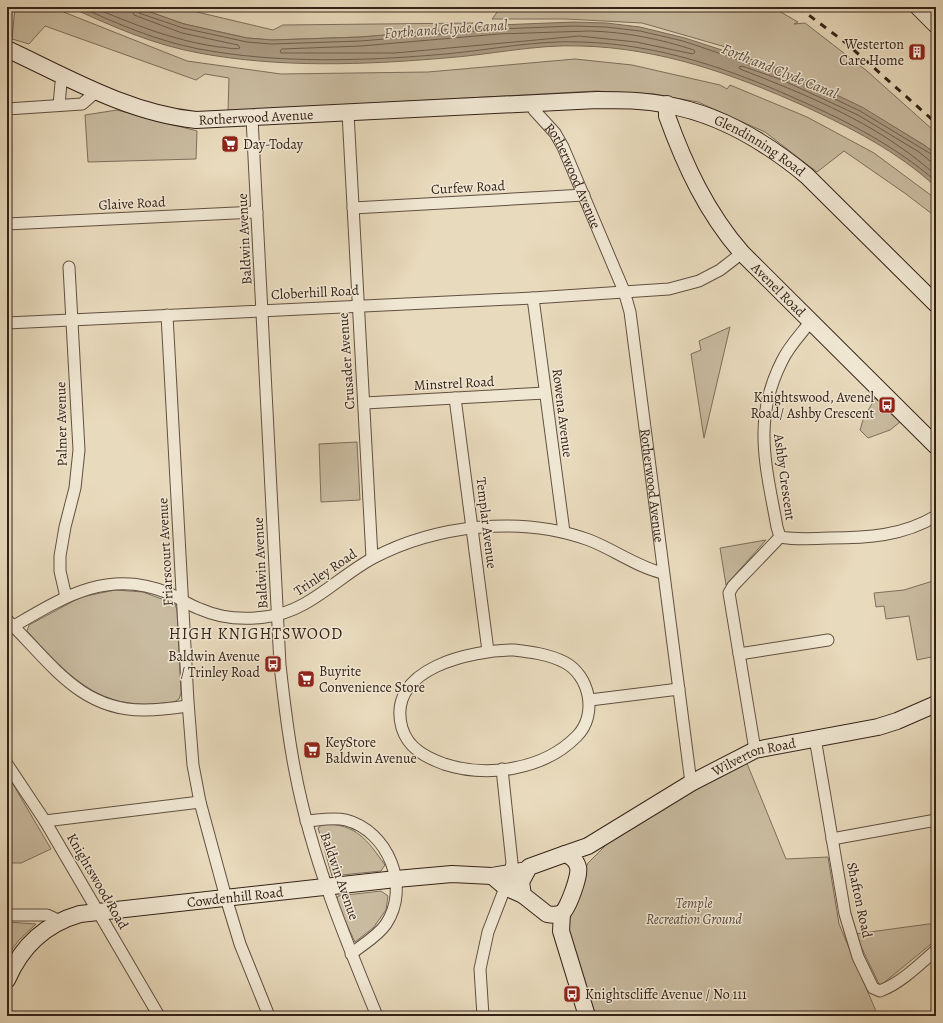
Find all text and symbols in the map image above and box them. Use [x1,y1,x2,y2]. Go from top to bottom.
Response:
water label: Forth and Clyde Canal [384,15,509,43]
place label: Westerton Care Home [839,35,904,70]
water label: Forth and Clyde Canal [719,39,841,104]
building icon: Westerton Care Home [907,42,927,62]
street label: Rotherwood Avenue [198,105,314,130]
street label: Glendinning Road [711,110,810,181]
street label: Rotherwood Avenue [540,119,605,231]
supermarket icon: Day-Today [220,134,240,154]
place label: Day-Today [243,135,304,154]
street label: Curfew Road [431,176,506,199]
street label: Glaive Road [98,192,167,215]
street label: Baldwin Avenue [233,193,256,285]
street label: Avenel Road [746,258,810,322]
street label: Cloberhill Road [271,281,360,304]
street label: Crusader Avenue [334,312,359,410]
street label: Rowena Avenue [548,368,577,459]
street label: Minstrel Road [413,372,495,395]
street label: Palmer Avenue [51,381,72,467]
place label: Knightswood, Avenel Road/ Ashby Crescent [750,388,875,423]
bus stop icon: Knightswood, Avenel Road/ Ashby Crescent [877,395,897,415]
street label: Rotherwood Avenue [635,427,669,544]
street label: Ashby Crescent [769,432,800,522]
street label: Templar Avenue [471,476,502,570]
street label: Friarscourt Avenue [153,497,178,607]
street label: Baldwin Avenue [249,517,272,609]
street label: Trinley Road [290,544,361,600]
district label: HIGH KNIGHTSWOOD [169,623,343,645]
place label: Baldwin Avenue / Trinley Road [168,647,260,682]
bus stop icon: Baldwin Avenue / Trinley Road [263,654,283,674]
place label: Buyrite Convenience Store [319,662,425,697]
supermarket icon: Buyrite Convenience Store [296,669,316,689]
place label: KeyStore Baldwin Avenue [325,733,417,768]
street label: Wilverton Road [708,733,798,781]
supermarket icon: KeyStore Baldwin Avenue [302,740,322,760]
street label: Knightswood Road [62,830,133,933]
street label: Baldwin Avenue [316,830,363,923]
street label: Shafton Road [842,860,877,940]
street label: Cowdenhill Road [186,883,285,912]
park label: Temple Recreation Ground [646,894,742,929]
bus stop icon: Knightscliffe Avenue / No 111 [562,984,582,1004]
place label: Knightscliffe Avenue / No 111 [585,985,747,1004]

